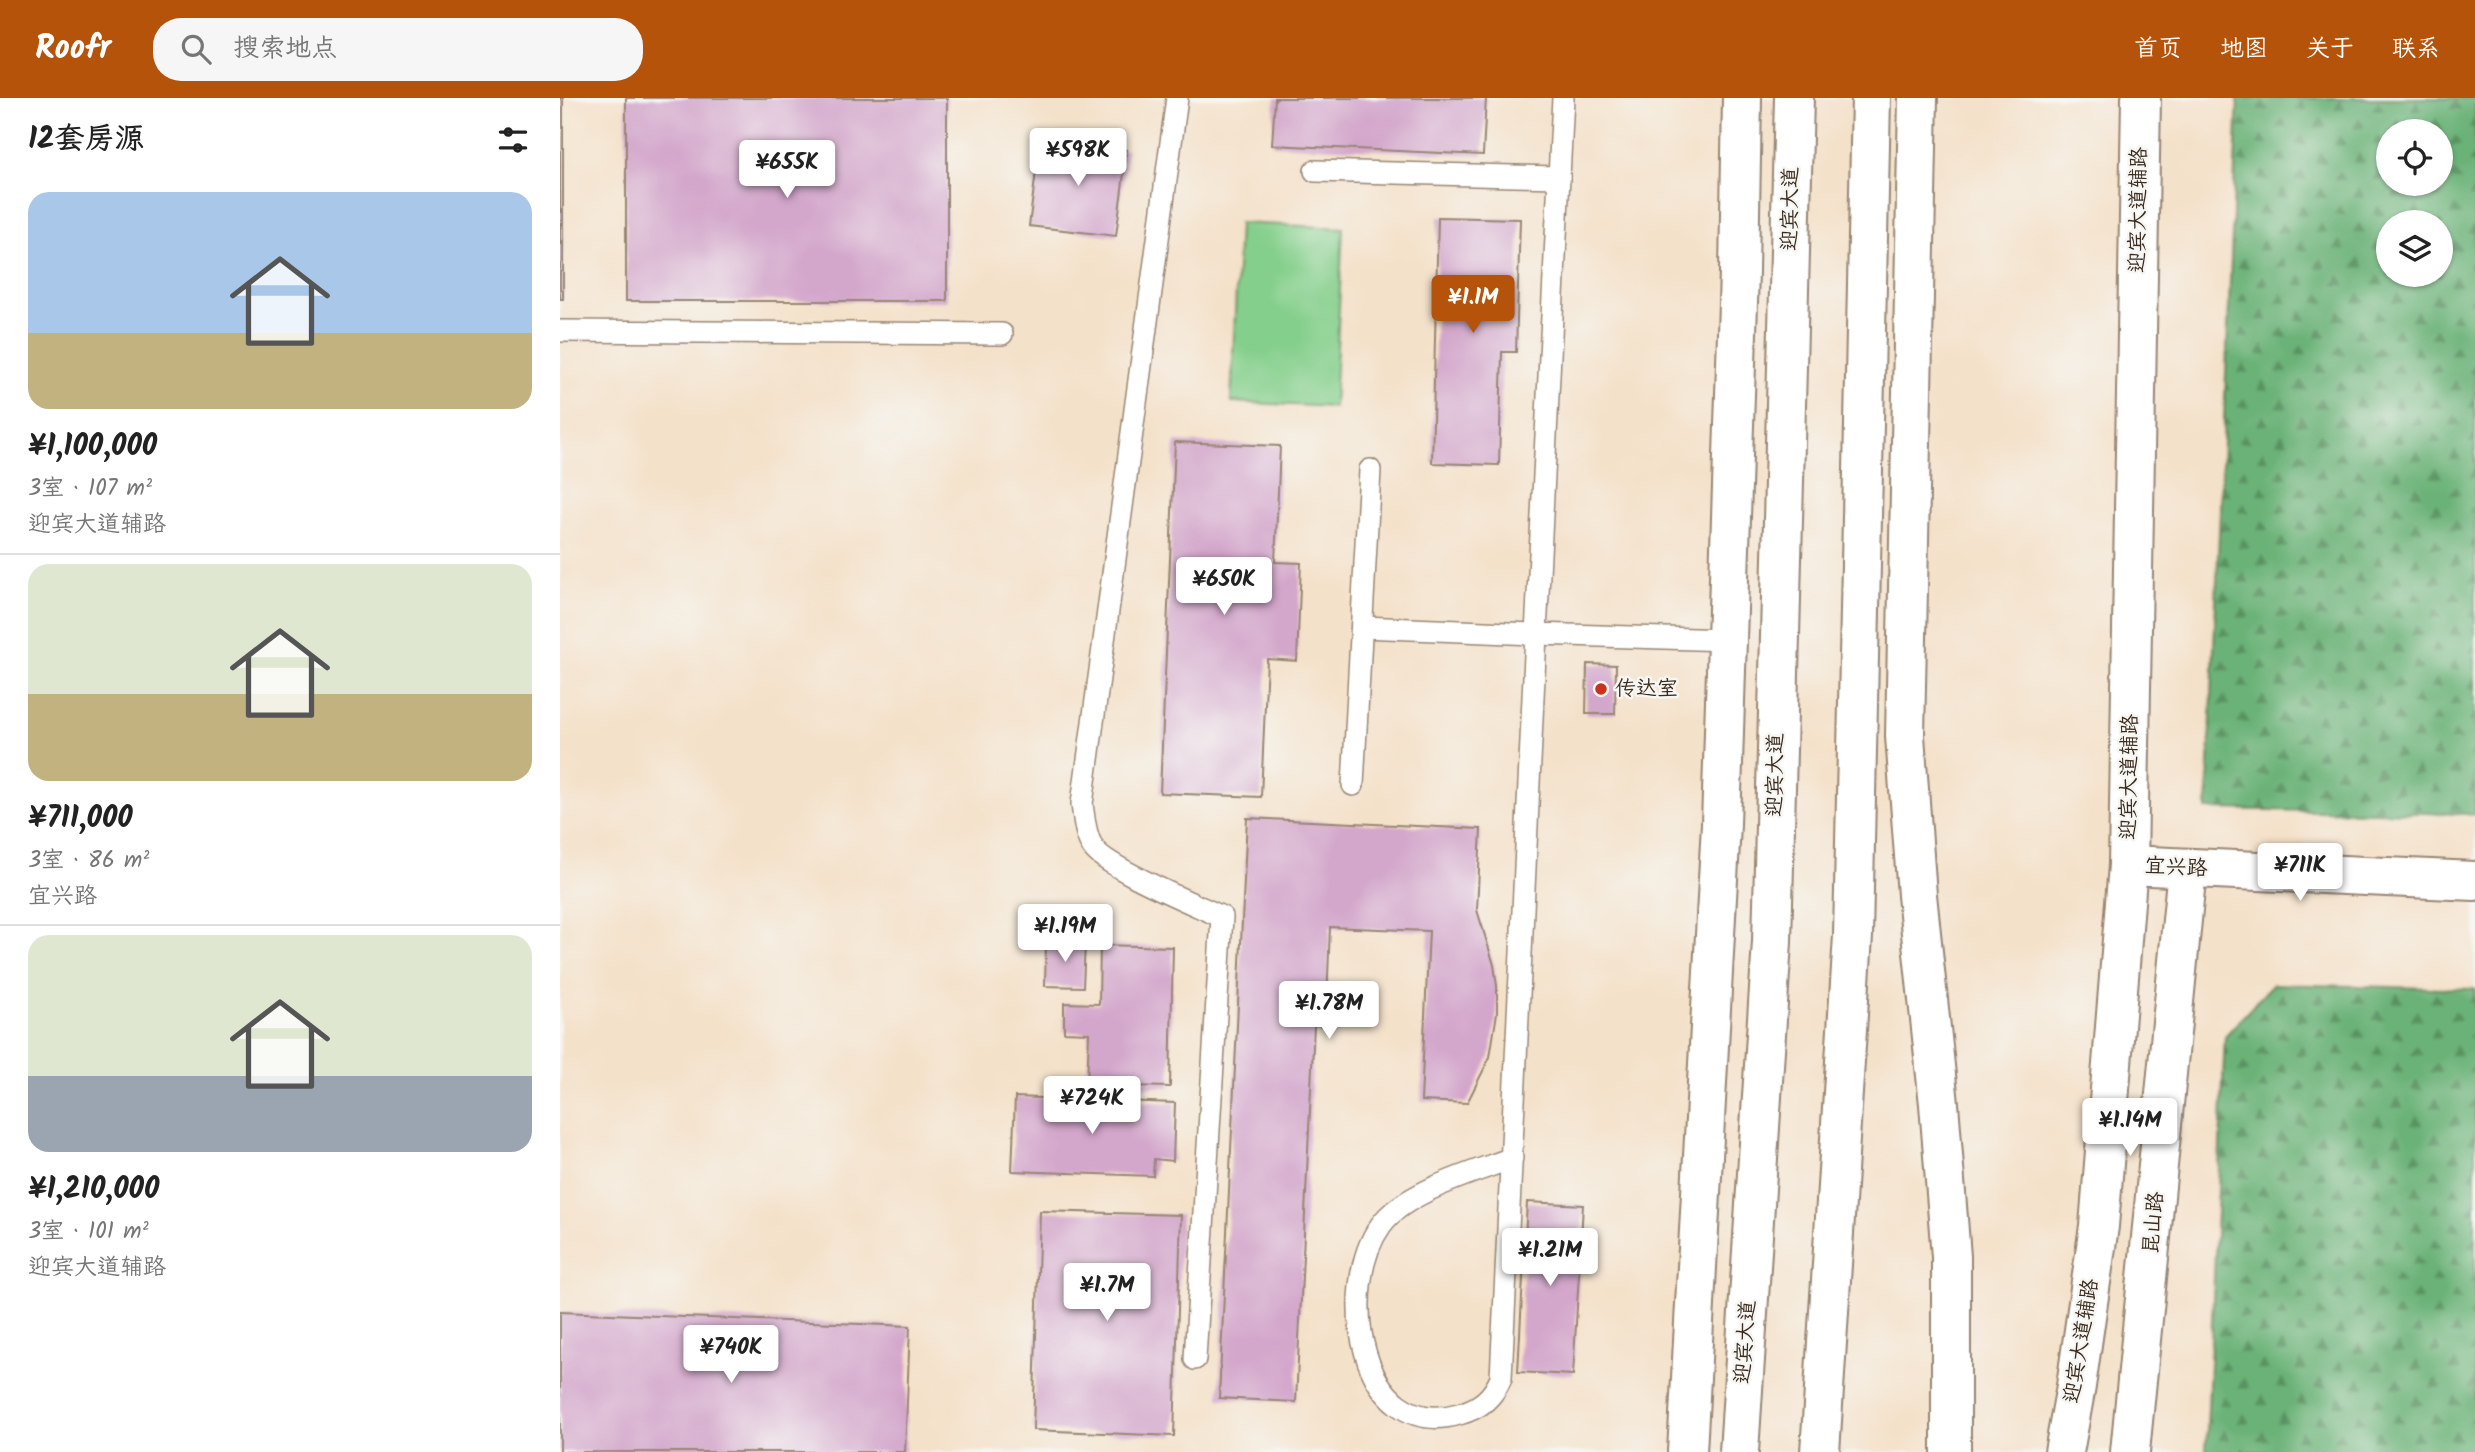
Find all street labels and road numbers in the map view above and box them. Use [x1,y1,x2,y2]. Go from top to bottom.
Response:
street label: 迎宾大道辅路 [2121,147,2157,273]
street label: 迎宾大道 [1774,167,1808,251]
street label: 迎宾大道辅路 [2112,714,2148,840]
street label: 迎宾大道 [1759,733,1793,817]
street label: 宜兴路 [2144,850,2208,886]
street label: 昆山路 [2135,1190,2173,1256]
street label: 迎宾大道辅路 [2056,1276,2108,1406]
street label: 迎宾大道 [1727,1299,1765,1385]

